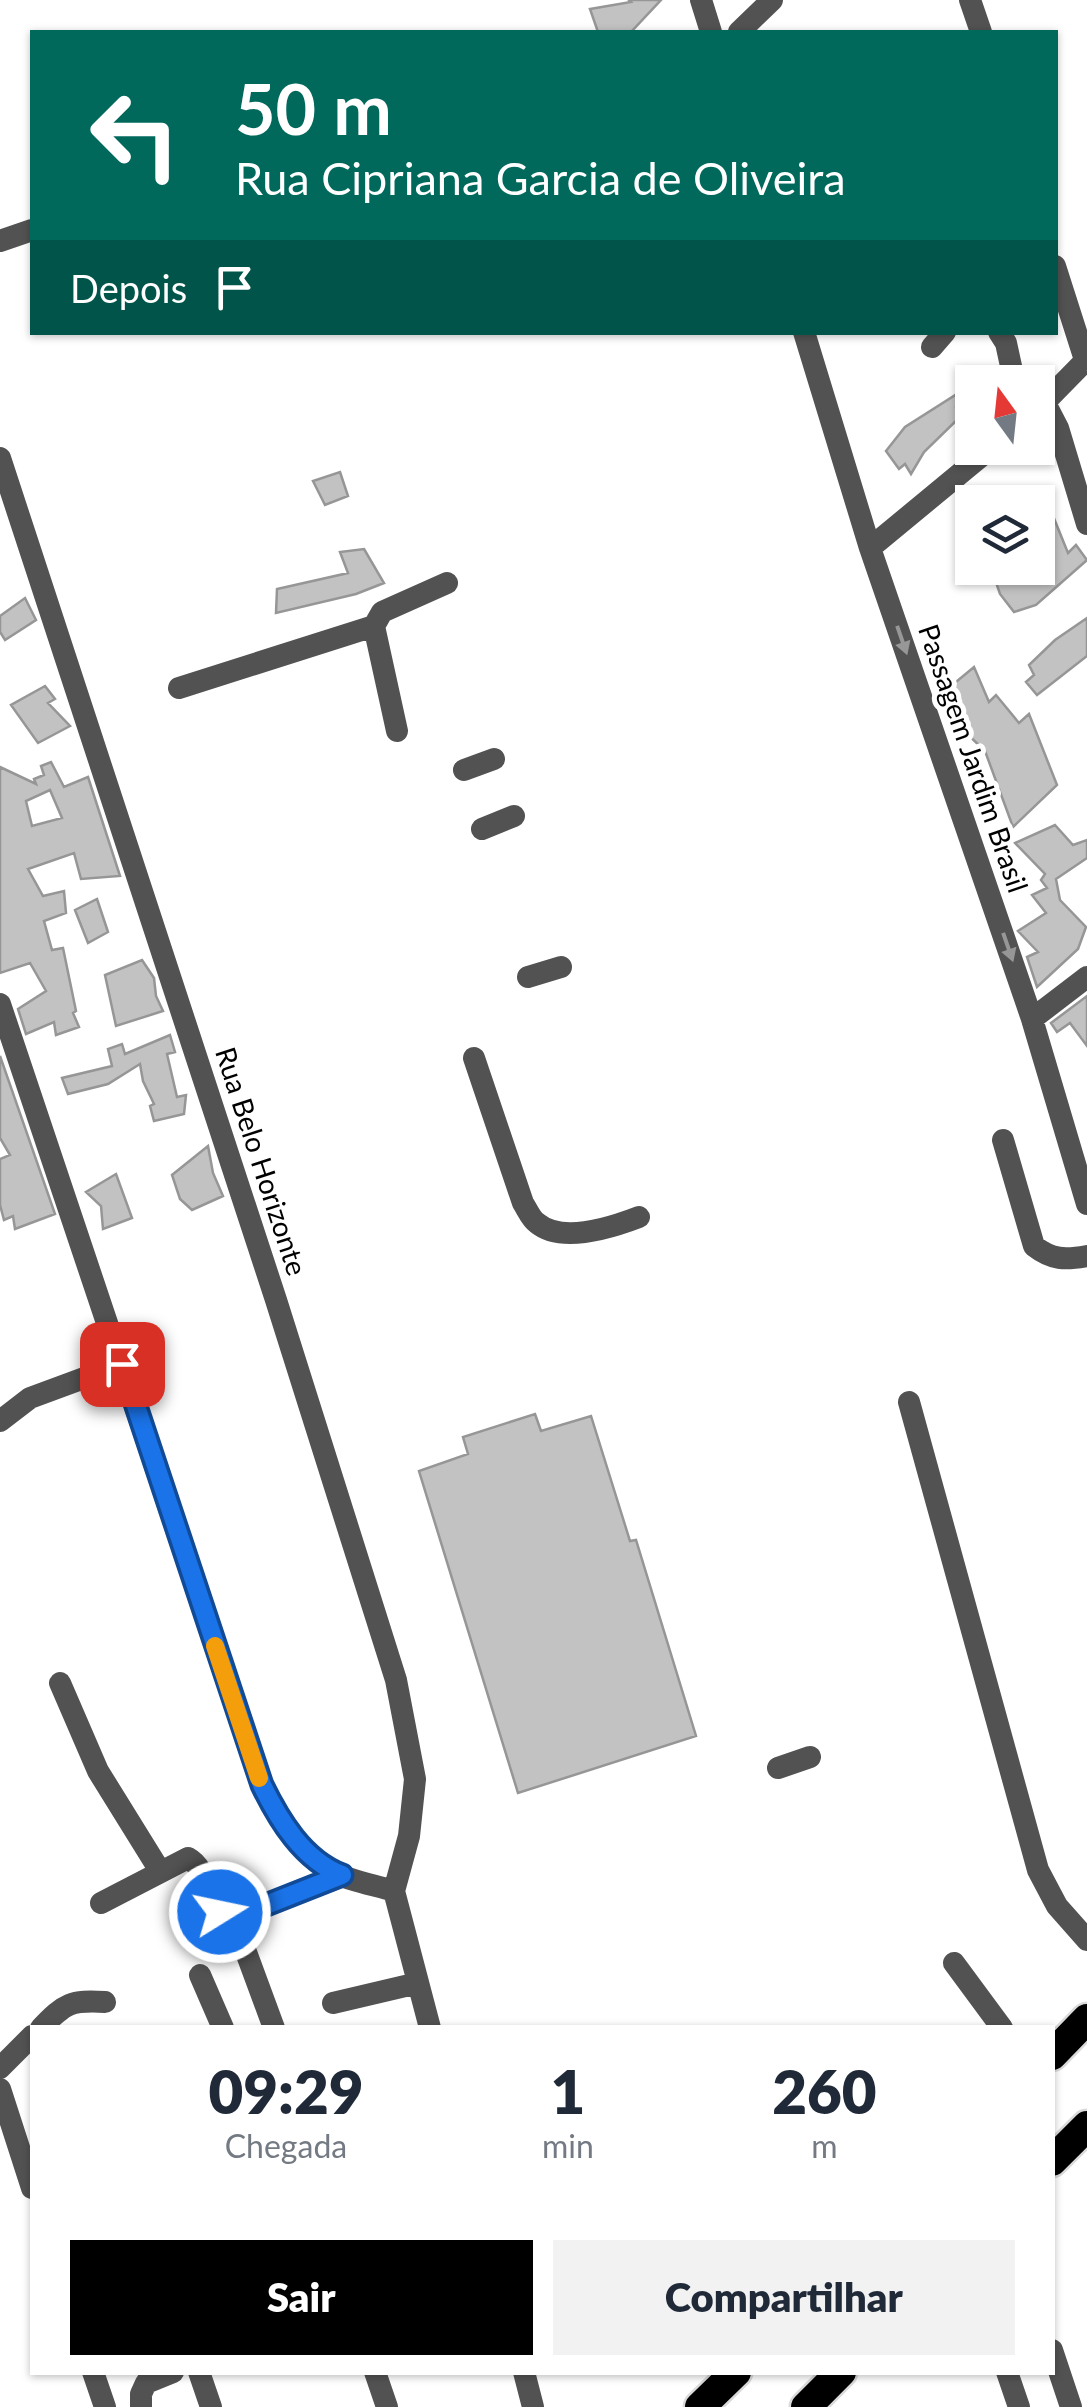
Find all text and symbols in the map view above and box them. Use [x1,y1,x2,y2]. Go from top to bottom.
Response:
text: 50 m [235,66,392,150]
icon: left [70,70,200,200]
text: Rua Cipriana Garcia de Oliveira [235,151,846,205]
icon: arrive [207,260,262,315]
text: Depois [70,265,187,311]
north arrow [955,365,1055,465]
map controls [955,365,1055,585]
button: layers [955,485,1055,585]
street label: Passagem Jardim Brasil [912,619,1036,897]
one-way arrow [895,625,910,655]
one-way arrow [1001,932,1016,962]
street label: Rua Belo Horizonte [209,1042,315,1280]
pin [80,1322,165,1407]
icon: arrive [95,1337,150,1392]
position arrow [168,1860,272,1964]
text: 09:29 [208,2055,364,2127]
text: 1 [550,2055,585,2127]
text: 260 [772,2055,877,2127]
text: Chegada [225,2126,347,2165]
text: min [542,2126,594,2165]
text: m [811,2126,838,2165]
button: Sair [70,2240,533,2355]
button: Compartilhar [553,2240,1015,2355]

